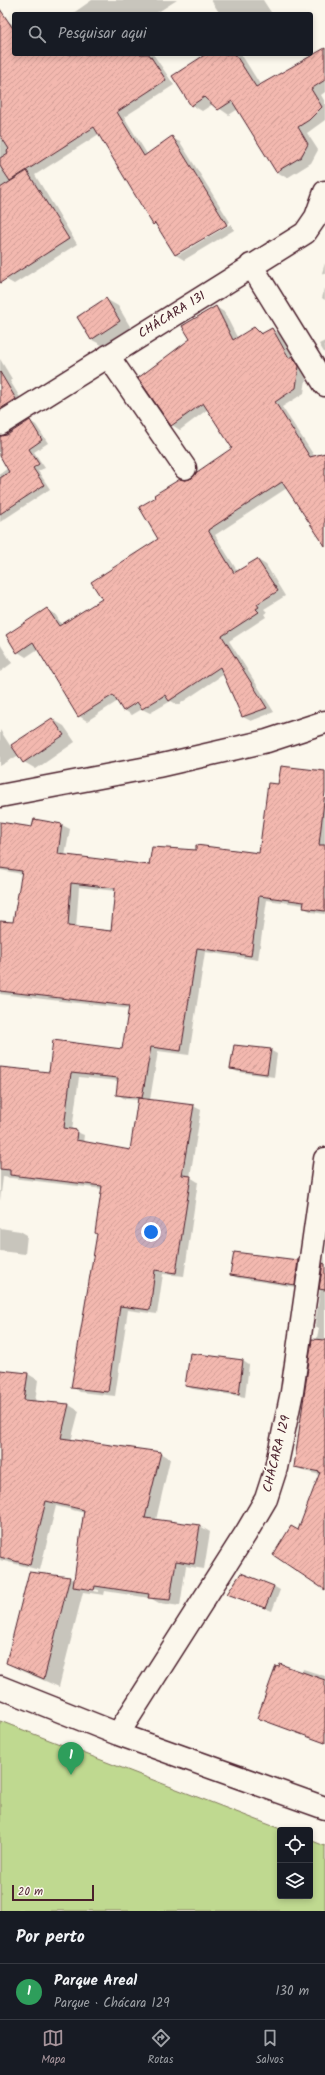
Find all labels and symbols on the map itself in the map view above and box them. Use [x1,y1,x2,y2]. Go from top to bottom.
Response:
street label: CHÁCARA 131 [134,286,210,344]
your location [141,1222,161,1242]
street label: CHÁCARA 129 [257,1413,297,1495]
pin: 1 [58,1742,84,1775]
scale bar [12,1883,94,1902]

